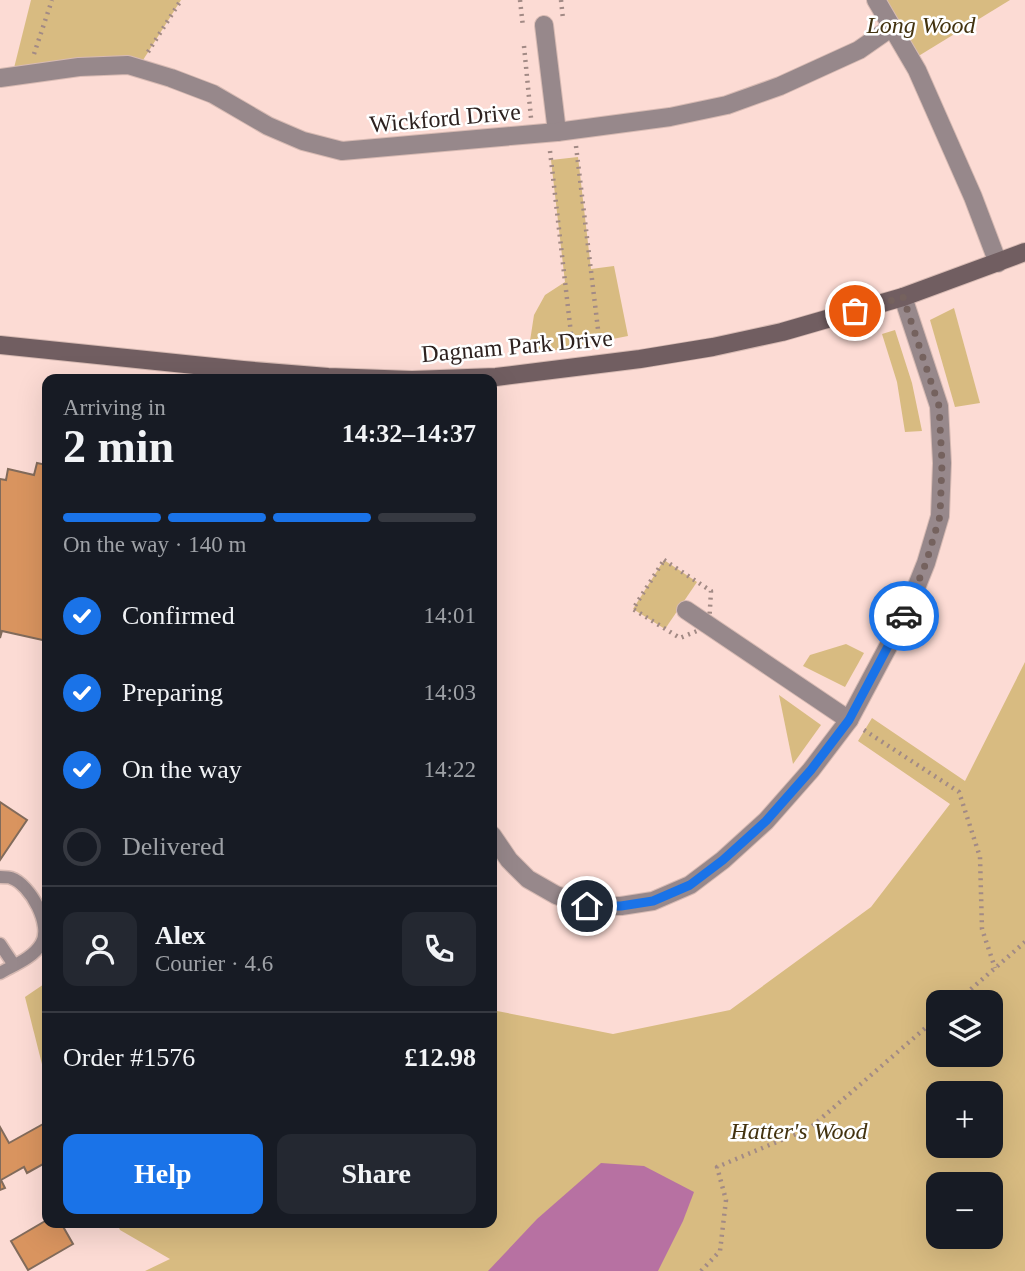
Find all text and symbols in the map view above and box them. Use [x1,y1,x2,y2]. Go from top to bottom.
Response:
park label: Long Wood [865,12,977,38]
street label: Wickford Drive [368,98,522,138]
pin [825,281,885,341]
icon: bag [836,292,874,330]
street label: Dagnam Park Drive [420,325,614,367]
text: Arriving in [63,395,166,420]
text: 14:32–14:37 [342,419,476,448]
text: 2 min [63,421,174,472]
text: On the way · 140 m [63,532,246,557]
courier [869,581,939,651]
icon: check [63,597,101,635]
icon: car [885,597,923,635]
text: Confirmed [122,601,235,630]
text: 14:01 [424,603,476,628]
icon: check [63,674,101,712]
text: Preparing [122,678,223,707]
text: 14:03 [424,680,476,705]
icon: check [63,751,101,789]
text: On the way [122,755,242,784]
text: 14:22 [424,757,476,782]
text: Delivered [122,832,225,861]
pin [557,876,617,936]
icon: home [568,887,606,925]
button: person [63,912,137,986]
button: phone [402,912,476,986]
text: Alex [155,921,206,950]
text: Courier · 4.6 [155,951,273,976]
map controls [926,990,1003,1249]
button: layers [926,990,1003,1067]
text: Order #1576 [63,1043,195,1072]
text: £12.98 [405,1043,476,1072]
button: + [926,1081,1003,1158]
park label: Hatter's Wood [730,1118,868,1144]
button: Help [63,1134,263,1214]
button: Share [277,1134,476,1214]
button: − [926,1172,1003,1249]

